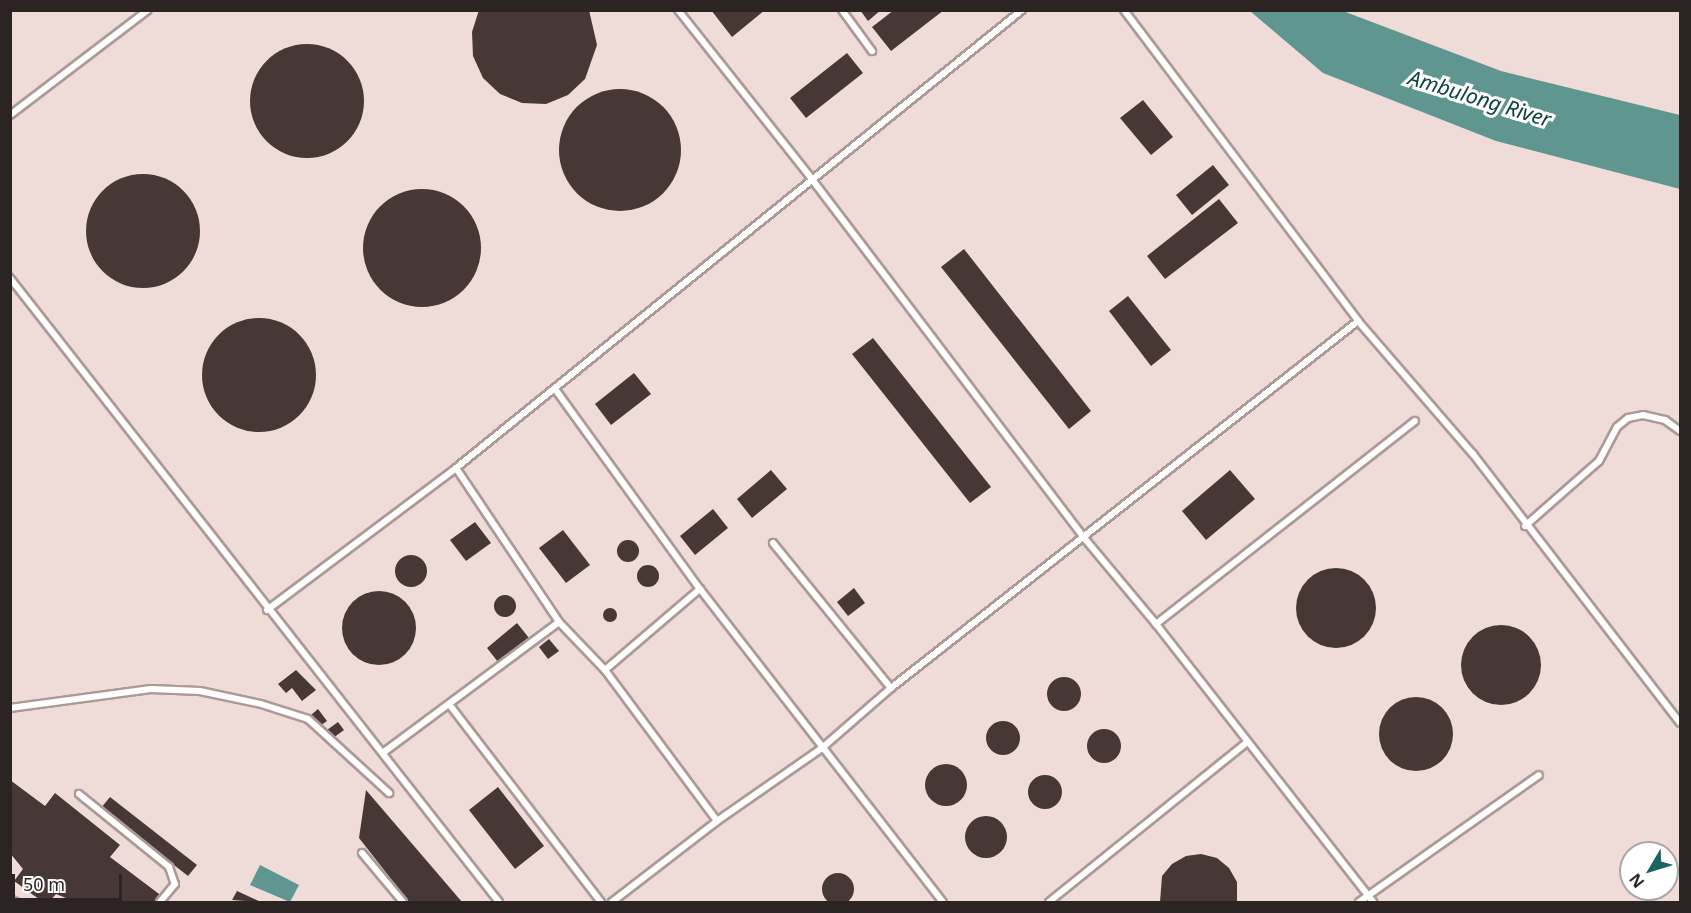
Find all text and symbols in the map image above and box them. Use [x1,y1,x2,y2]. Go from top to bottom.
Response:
water label: Ambulong River [1406,64,1554,132]
north arrow [1619,841,1679,901]
scale bar [15,862,124,900]
text: N [1624,869,1649,893]
text: 50 m [23,872,65,896]

